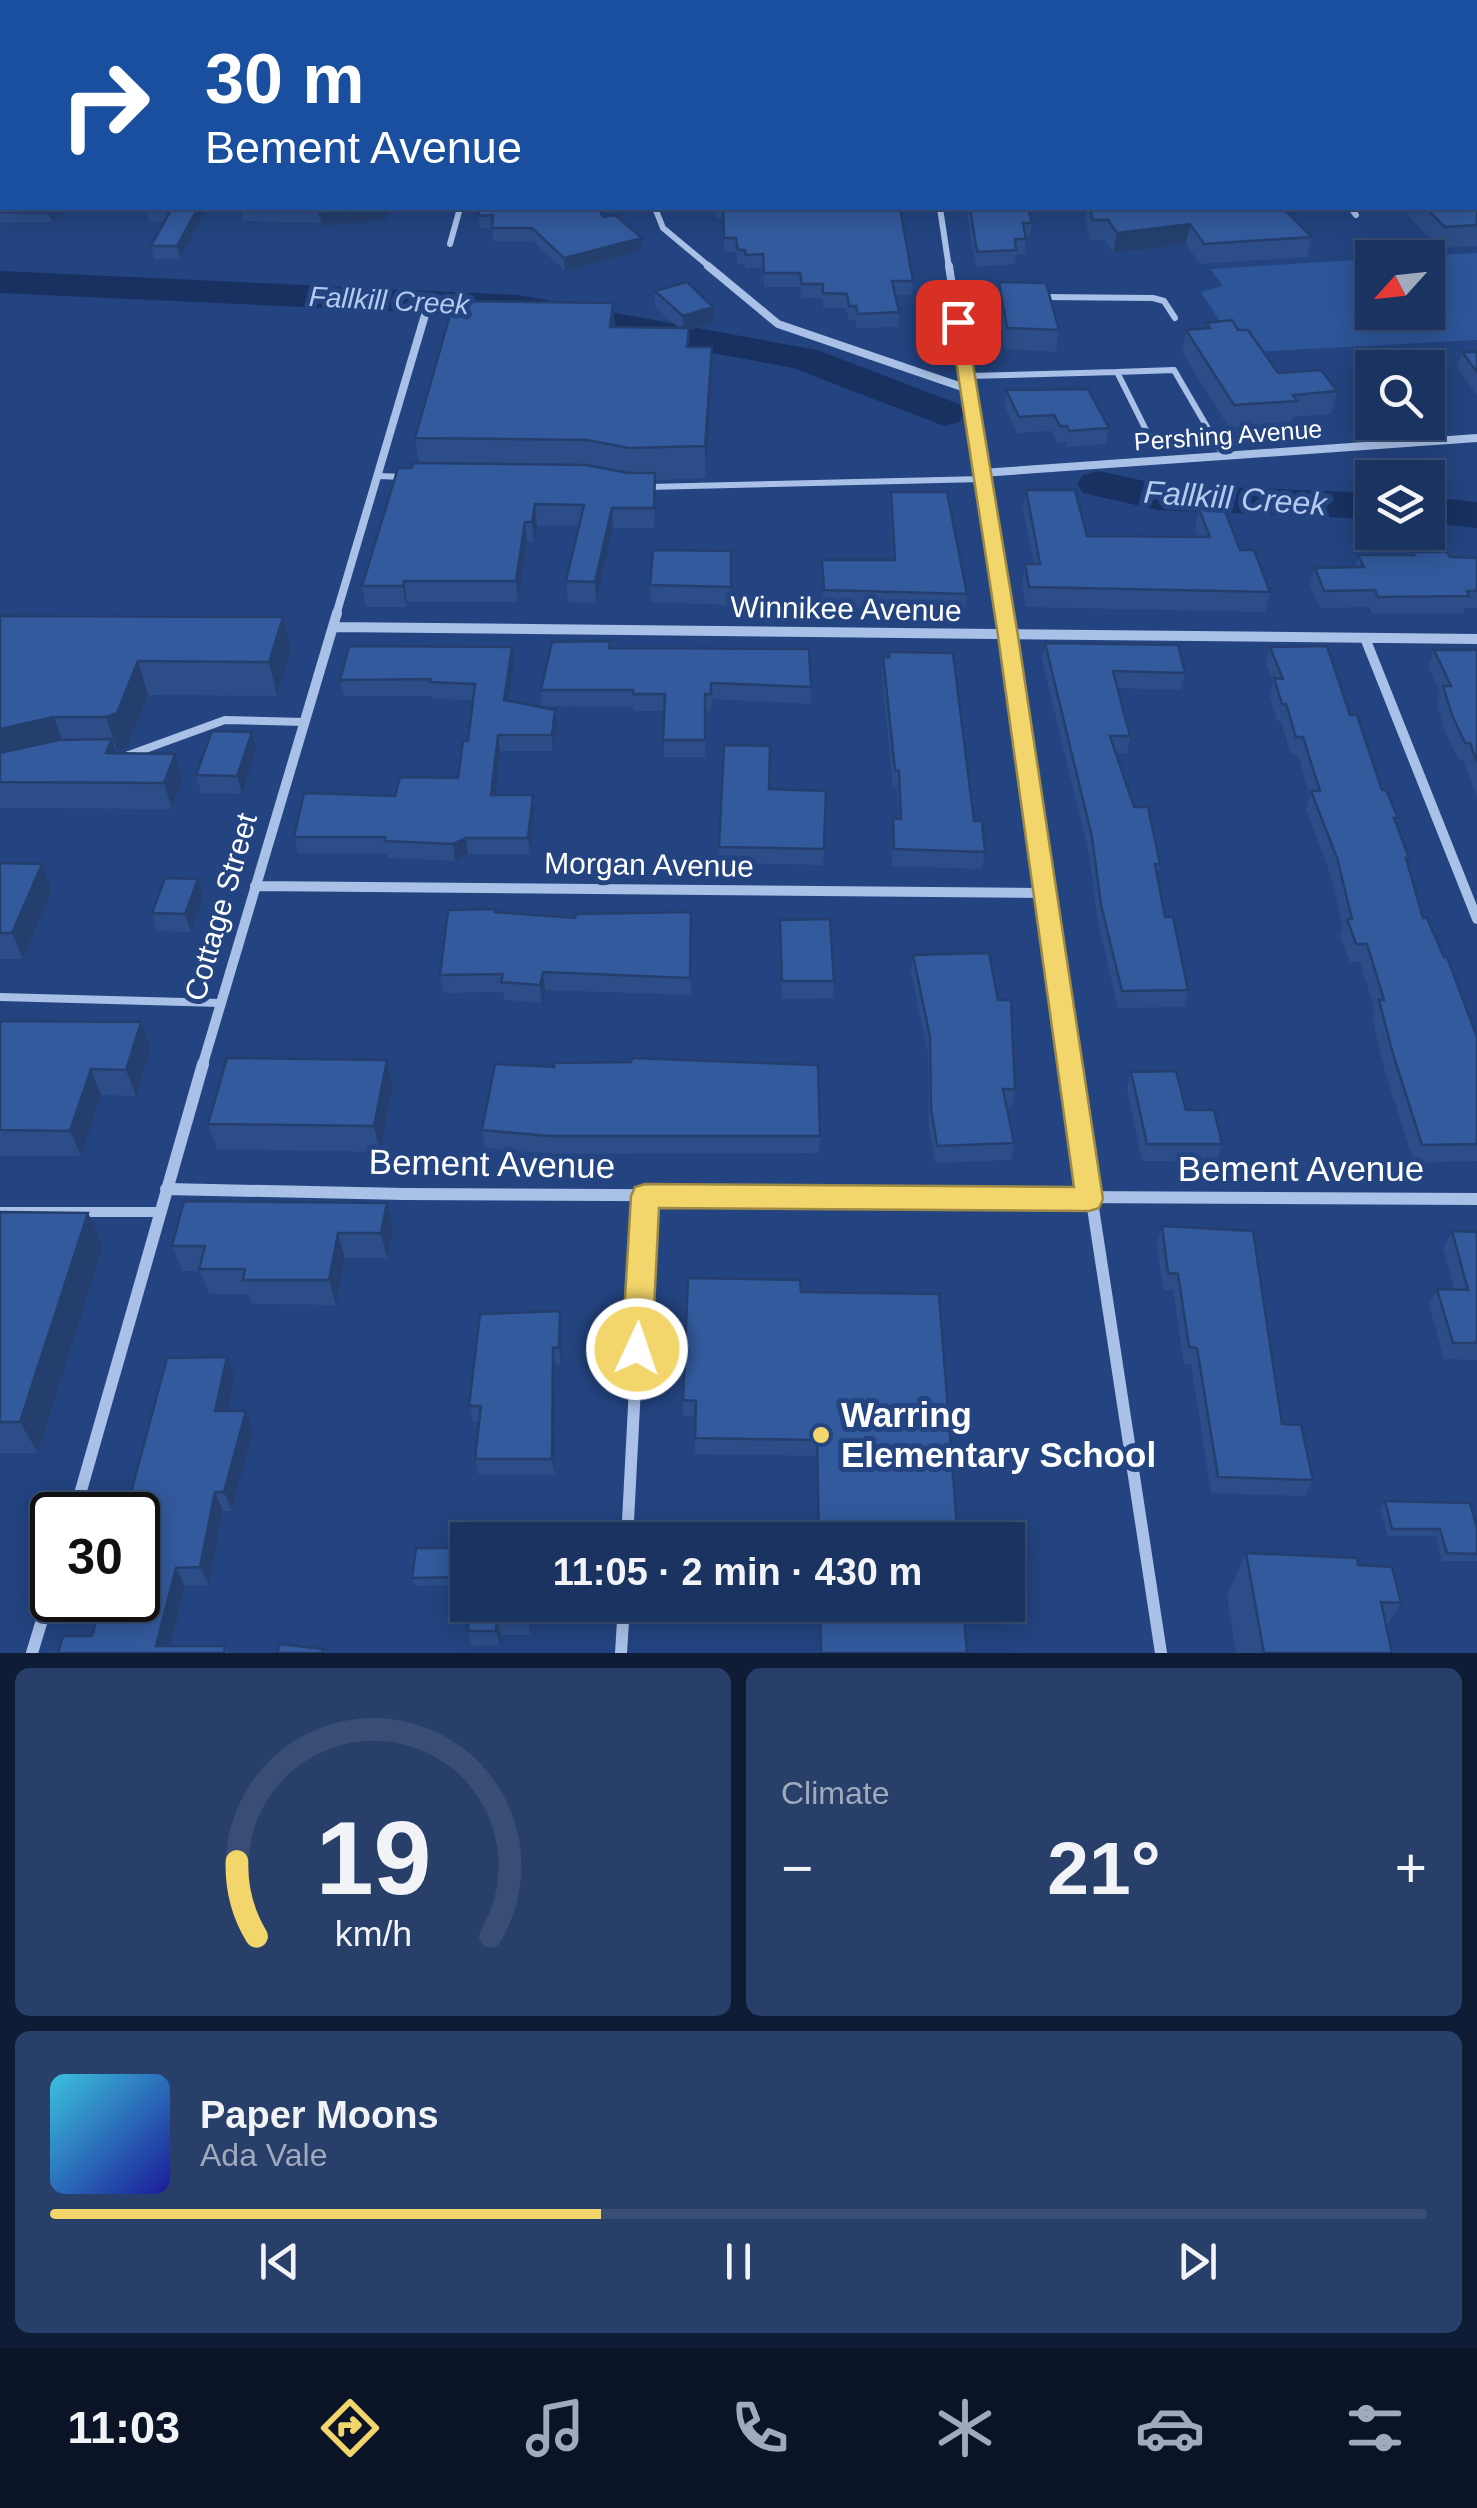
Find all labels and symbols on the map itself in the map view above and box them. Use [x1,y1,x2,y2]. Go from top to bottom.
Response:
north arrow [1355,240,1445,330]
pin [916,280,1001,365]
water label: Fallkill Creek [308,281,472,320]
street label: Pershing Avenue [1133,414,1323,456]
water label: Fallkill Creek [1142,474,1330,522]
street label: Winnikee Avenue [730,590,962,627]
street label: Cottage Street [178,809,263,1004]
street label: Morgan Avenue [544,846,754,883]
street label: Bement Avenue [368,1142,616,1185]
street label: Bement Avenue [1178,1149,1424,1188]
position arrow [585,1297,689,1401]
place label: Warring Elementary School [841,1395,1156,1474]
marker: Warring Elementary School [810,1424,832,1446]
speed limit sign: 30 [30,1492,160,1622]

